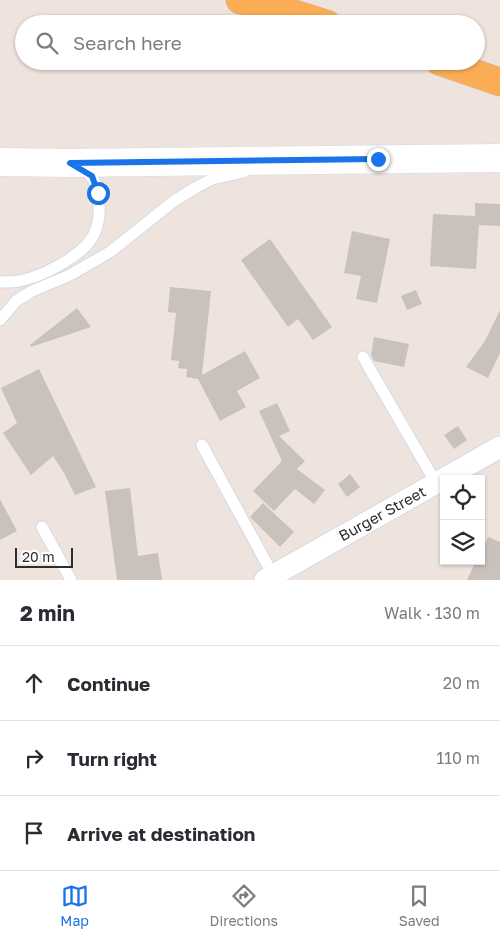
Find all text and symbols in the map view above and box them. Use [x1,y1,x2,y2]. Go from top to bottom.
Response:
search box [15,15,485,70]
icon: search [33,29,61,57]
text: Search here [73,31,182,54]
route end [367,148,390,171]
route start [87,182,110,205]
map controls [440,475,485,565]
button: locate [440,475,485,520]
street label: Burger Street [335,482,429,544]
button: layers [440,520,485,565]
scale bar [15,545,72,568]
text: 20 m [22,548,55,565]
text: 2 min [20,600,75,626]
text: Walk · 130 m [384,603,480,623]
icon: ahead [20,669,48,697]
text: Continue [67,672,150,695]
text: 20 m [443,673,480,693]
icon: right [20,744,48,772]
text: Turn right [67,747,157,770]
text: 110 m [436,748,480,768]
icon: arrive [20,819,48,847]
text: Arrive at destination [67,822,255,845]
tab: Map [60,882,89,929]
tab: Directions [210,882,278,929]
tab: Saved [399,882,440,929]

